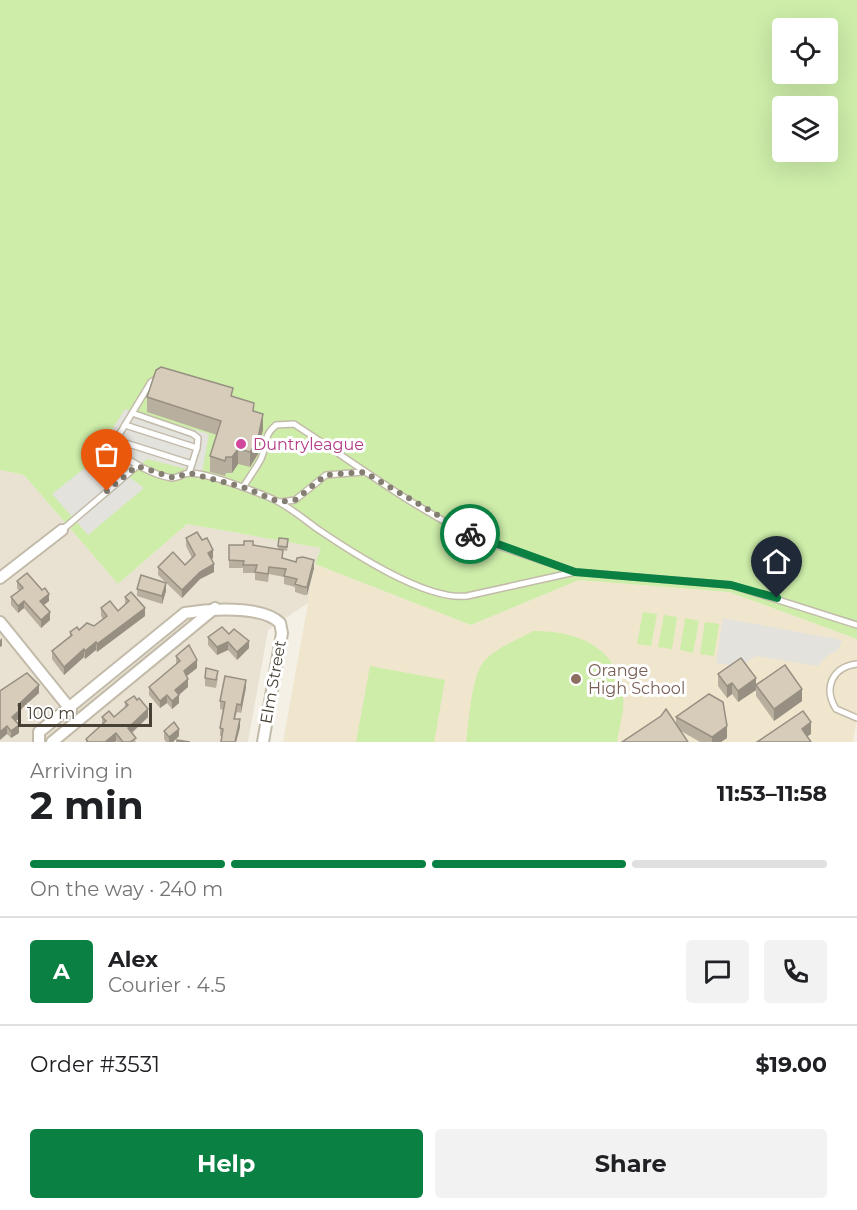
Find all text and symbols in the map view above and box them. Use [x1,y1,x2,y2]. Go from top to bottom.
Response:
map controls [772,18,838,162]
button: locate [772,18,838,84]
button: layers [772,96,838,162]
pin [81,429,132,491]
place label: Duntryleague [253,435,364,454]
marker: Duntryleague [234,437,248,451]
icon: bag [90,438,123,471]
courier [440,504,500,564]
icon: bike [454,518,487,551]
pin [751,536,802,598]
icon: home [760,545,793,578]
street label: Elm Street [256,638,290,725]
place label: Orange High School [588,661,685,698]
marker: Orange High School [569,672,583,686]
scale bar [18,700,152,728]
text: 100 m [27,704,75,723]
text: Arriving in [30,759,133,783]
text: 11:53–11:58 [717,780,827,807]
text: 2 min [30,781,144,829]
text: On the way · 240 m [30,877,223,901]
button: chat [686,940,749,1003]
button: phone [764,940,827,1003]
text: Alex [108,946,158,973]
text: A [53,958,70,985]
text: Courier · 4.5 [108,973,226,997]
text: Order #3531 [30,1051,160,1078]
text: $19.00 [755,1051,827,1078]
button: Help [30,1129,423,1198]
button: Share [435,1129,827,1198]

